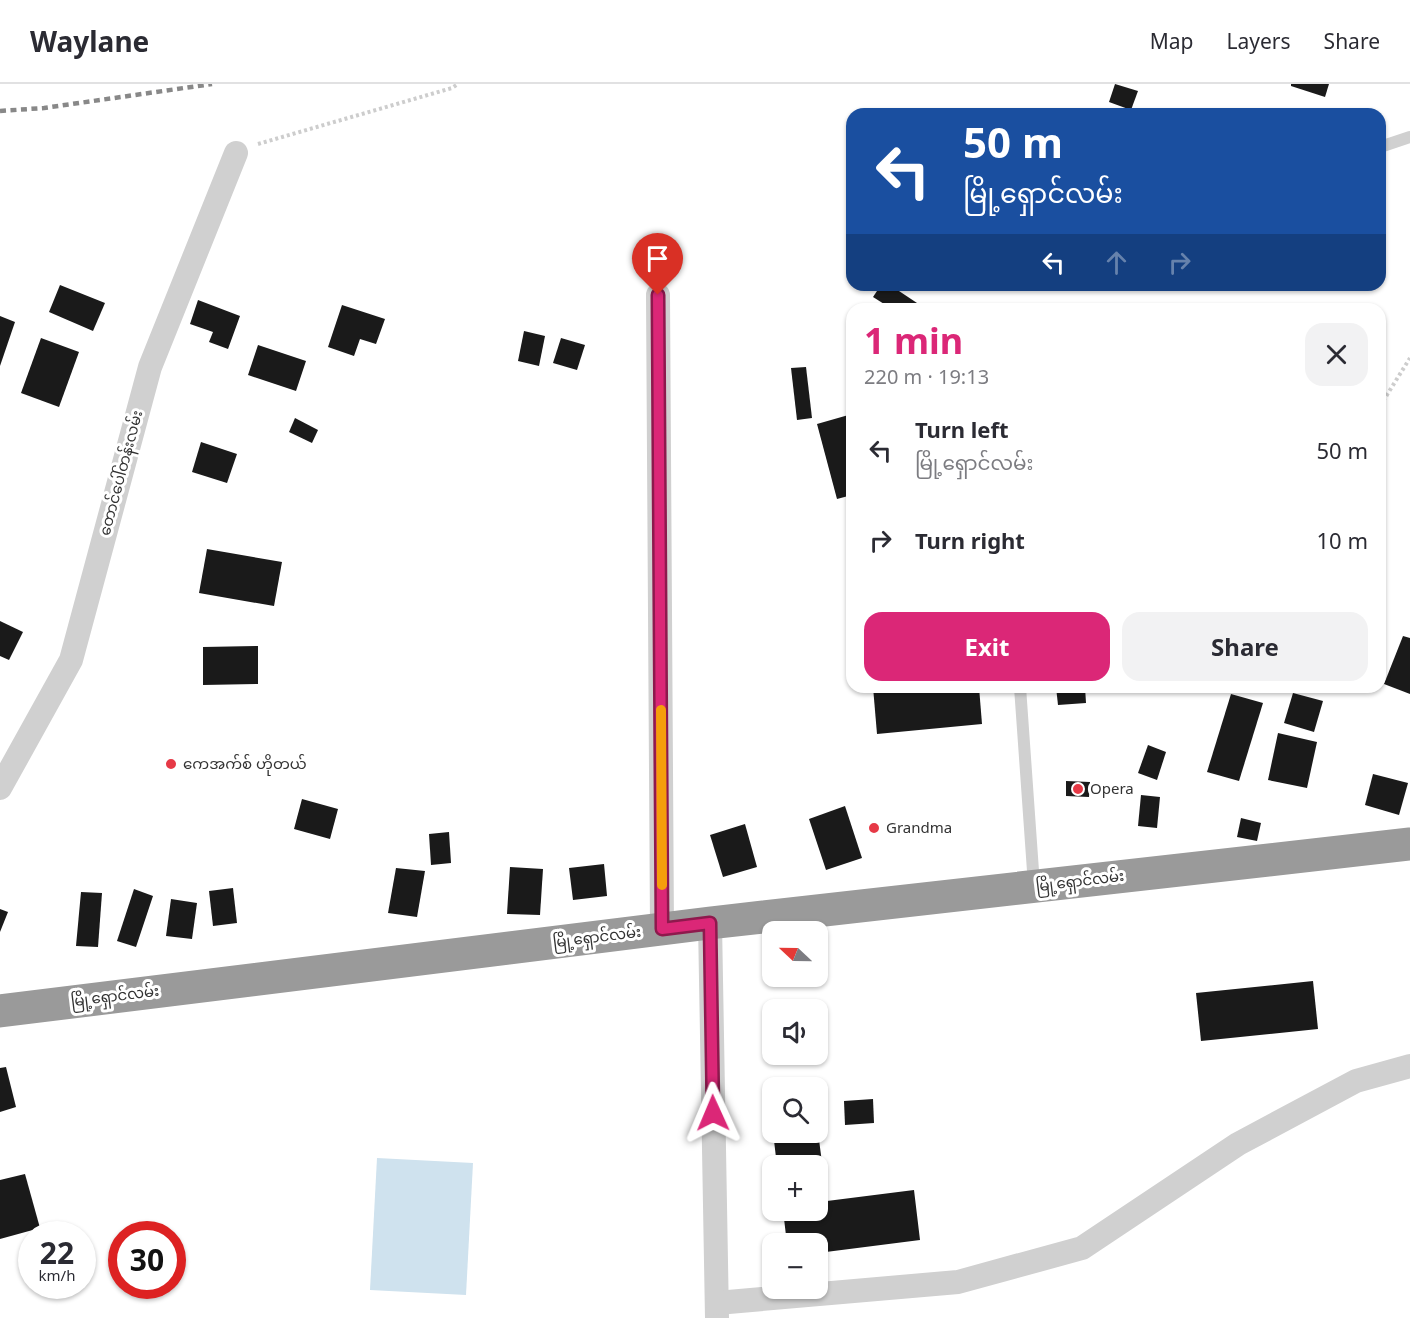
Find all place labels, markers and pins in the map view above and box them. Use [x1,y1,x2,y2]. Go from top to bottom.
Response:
pin [632,233,683,295]
place label: ကေအက်စ် ဟိုတယ် [183,753,307,776]
marker: ကေအက်စ် ဟိုတယ် [164,757,178,771]
place label: Opera [1090,778,1134,798]
marker: Opera [1071,782,1085,796]
place label: Grandma [886,817,952,837]
marker: Grandma [867,821,881,835]

